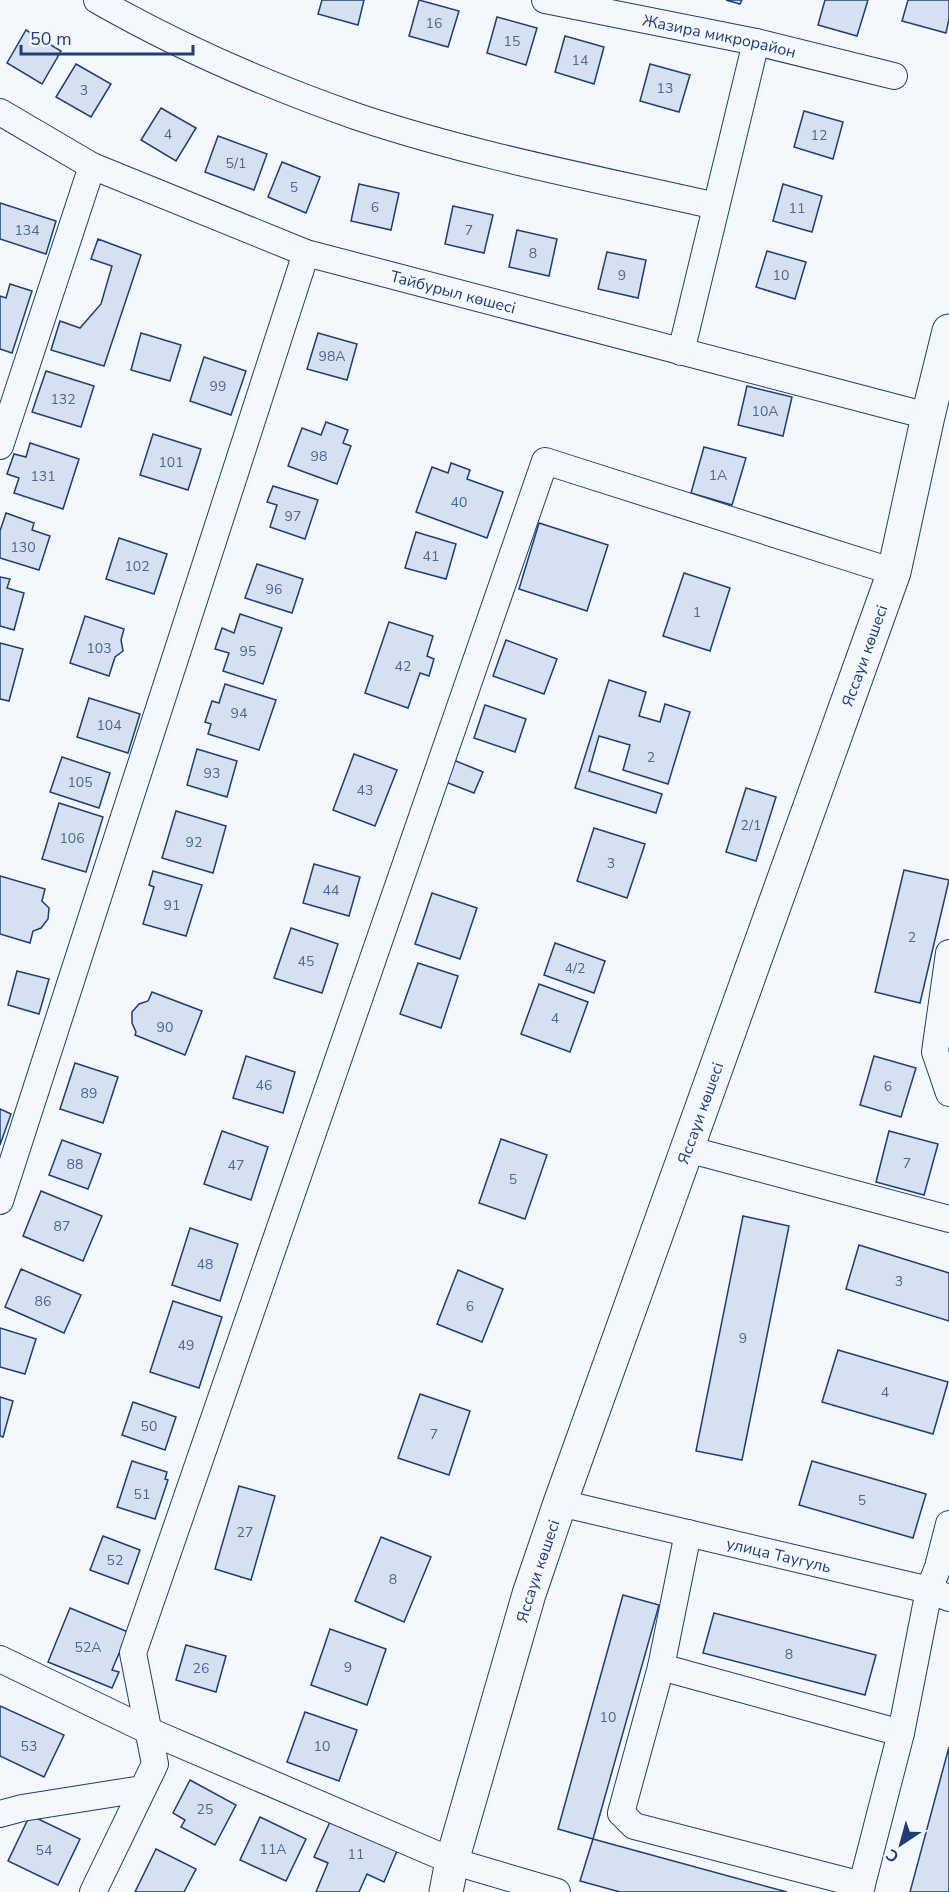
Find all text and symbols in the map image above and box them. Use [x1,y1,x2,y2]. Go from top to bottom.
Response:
street label: Жазира микрорайон [640,10,798,63]
house number: 16 [426,14,442,33]
scale bar [21,18,194,56]
text: 50 m [30,27,72,51]
house number: 15 [504,32,520,51]
house number: 14 [572,51,588,70]
house number: 13 [657,79,673,98]
house number: 3 [80,81,88,100]
house number: 4 [164,125,172,144]
house number: 12 [811,126,827,145]
house number: 5/1 [226,154,246,173]
house number: 5 [290,178,298,197]
house number: 6 [371,198,379,217]
house number: 11 [789,199,805,218]
house number: 134 [14,221,40,240]
house number: 7 [465,221,473,240]
house number: 8 [529,244,537,263]
street label: Тайбурыл көшесі [388,266,518,320]
house number: 9 [618,266,626,285]
house number: 10 [773,266,789,285]
house number: 98А [318,347,346,366]
house number: 99 [210,377,226,396]
house number: 132 [50,390,76,409]
house number: 10А [751,402,779,421]
house number: 98 [311,447,327,466]
house number: 101 [158,453,184,472]
house number: 1А [709,466,727,485]
house number: 131 [30,467,56,486]
house number: 40 [451,493,467,512]
house number: 97 [285,507,301,526]
house number: 130 [10,538,36,557]
house number: 41 [423,547,439,566]
house number: 102 [124,557,150,576]
house number: 96 [266,580,282,599]
street label: Яссауи көшесі [837,602,893,710]
house number: 1 [693,603,701,622]
house number: 103 [86,639,112,658]
house number: 95 [240,642,256,661]
house number: 42 [395,657,411,676]
house number: 94 [231,704,247,723]
house number: 104 [96,716,122,735]
house number: 2 [647,748,655,767]
house number: 93 [204,764,220,783]
house number: 105 [67,773,93,792]
house number: 43 [357,781,373,800]
house number: 2/1 [741,816,761,835]
house number: 106 [59,829,85,848]
house number: 92 [186,833,202,852]
house number: 3 [607,854,615,873]
house number: 44 [323,881,339,900]
house number: 91 [164,896,180,915]
house number: 2 [908,928,916,947]
house number: 45 [298,952,314,971]
house number: 4/2 [565,959,585,978]
house number: 4 [551,1009,559,1028]
house number: 90 [157,1018,173,1037]
street label: Яссауи көшесі [672,1059,729,1167]
house number: 46 [256,1076,272,1095]
house number: 6 [884,1077,892,1096]
house number: 89 [81,1084,97,1103]
house number: 7 [903,1154,911,1173]
house number: 88 [67,1155,83,1174]
house number: 47 [228,1156,244,1175]
house number: 5 [509,1170,517,1189]
house number: 87 [54,1217,70,1236]
house number: 48 [197,1255,213,1274]
house number: 3 [895,1272,903,1291]
house number: 86 [35,1292,51,1311]
house number: 6 [466,1297,474,1316]
house number: 9 [739,1329,747,1348]
house number: 49 [178,1336,194,1355]
house number: 4 [881,1383,889,1402]
house number: 50 [141,1417,157,1436]
house number: 7 [430,1425,438,1444]
house number: 51 [134,1485,150,1504]
house number: 5 [858,1491,866,1510]
street label: Яссауи көшесі [511,1517,565,1625]
house number: 27 [237,1523,253,1542]
street label: улица Таугуль [724,1533,833,1579]
house number: 52 [107,1551,123,1570]
house number: 8 [389,1570,397,1589]
house number: 52А [74,1638,102,1657]
house number: 8 [785,1645,793,1664]
house number: 9 [344,1658,352,1677]
house number: 26 [193,1659,209,1678]
house number: 10 [600,1708,616,1727]
house number: 53 [21,1737,37,1756]
house number: 10 [314,1737,330,1756]
house number: 25 [197,1800,213,1819]
north arrow [871,1814,931,1874]
house number: 11А [259,1840,287,1859]
house number: 54 [36,1841,52,1860]
text: С [882,1843,904,1867]
house number: 11 [348,1845,364,1864]

